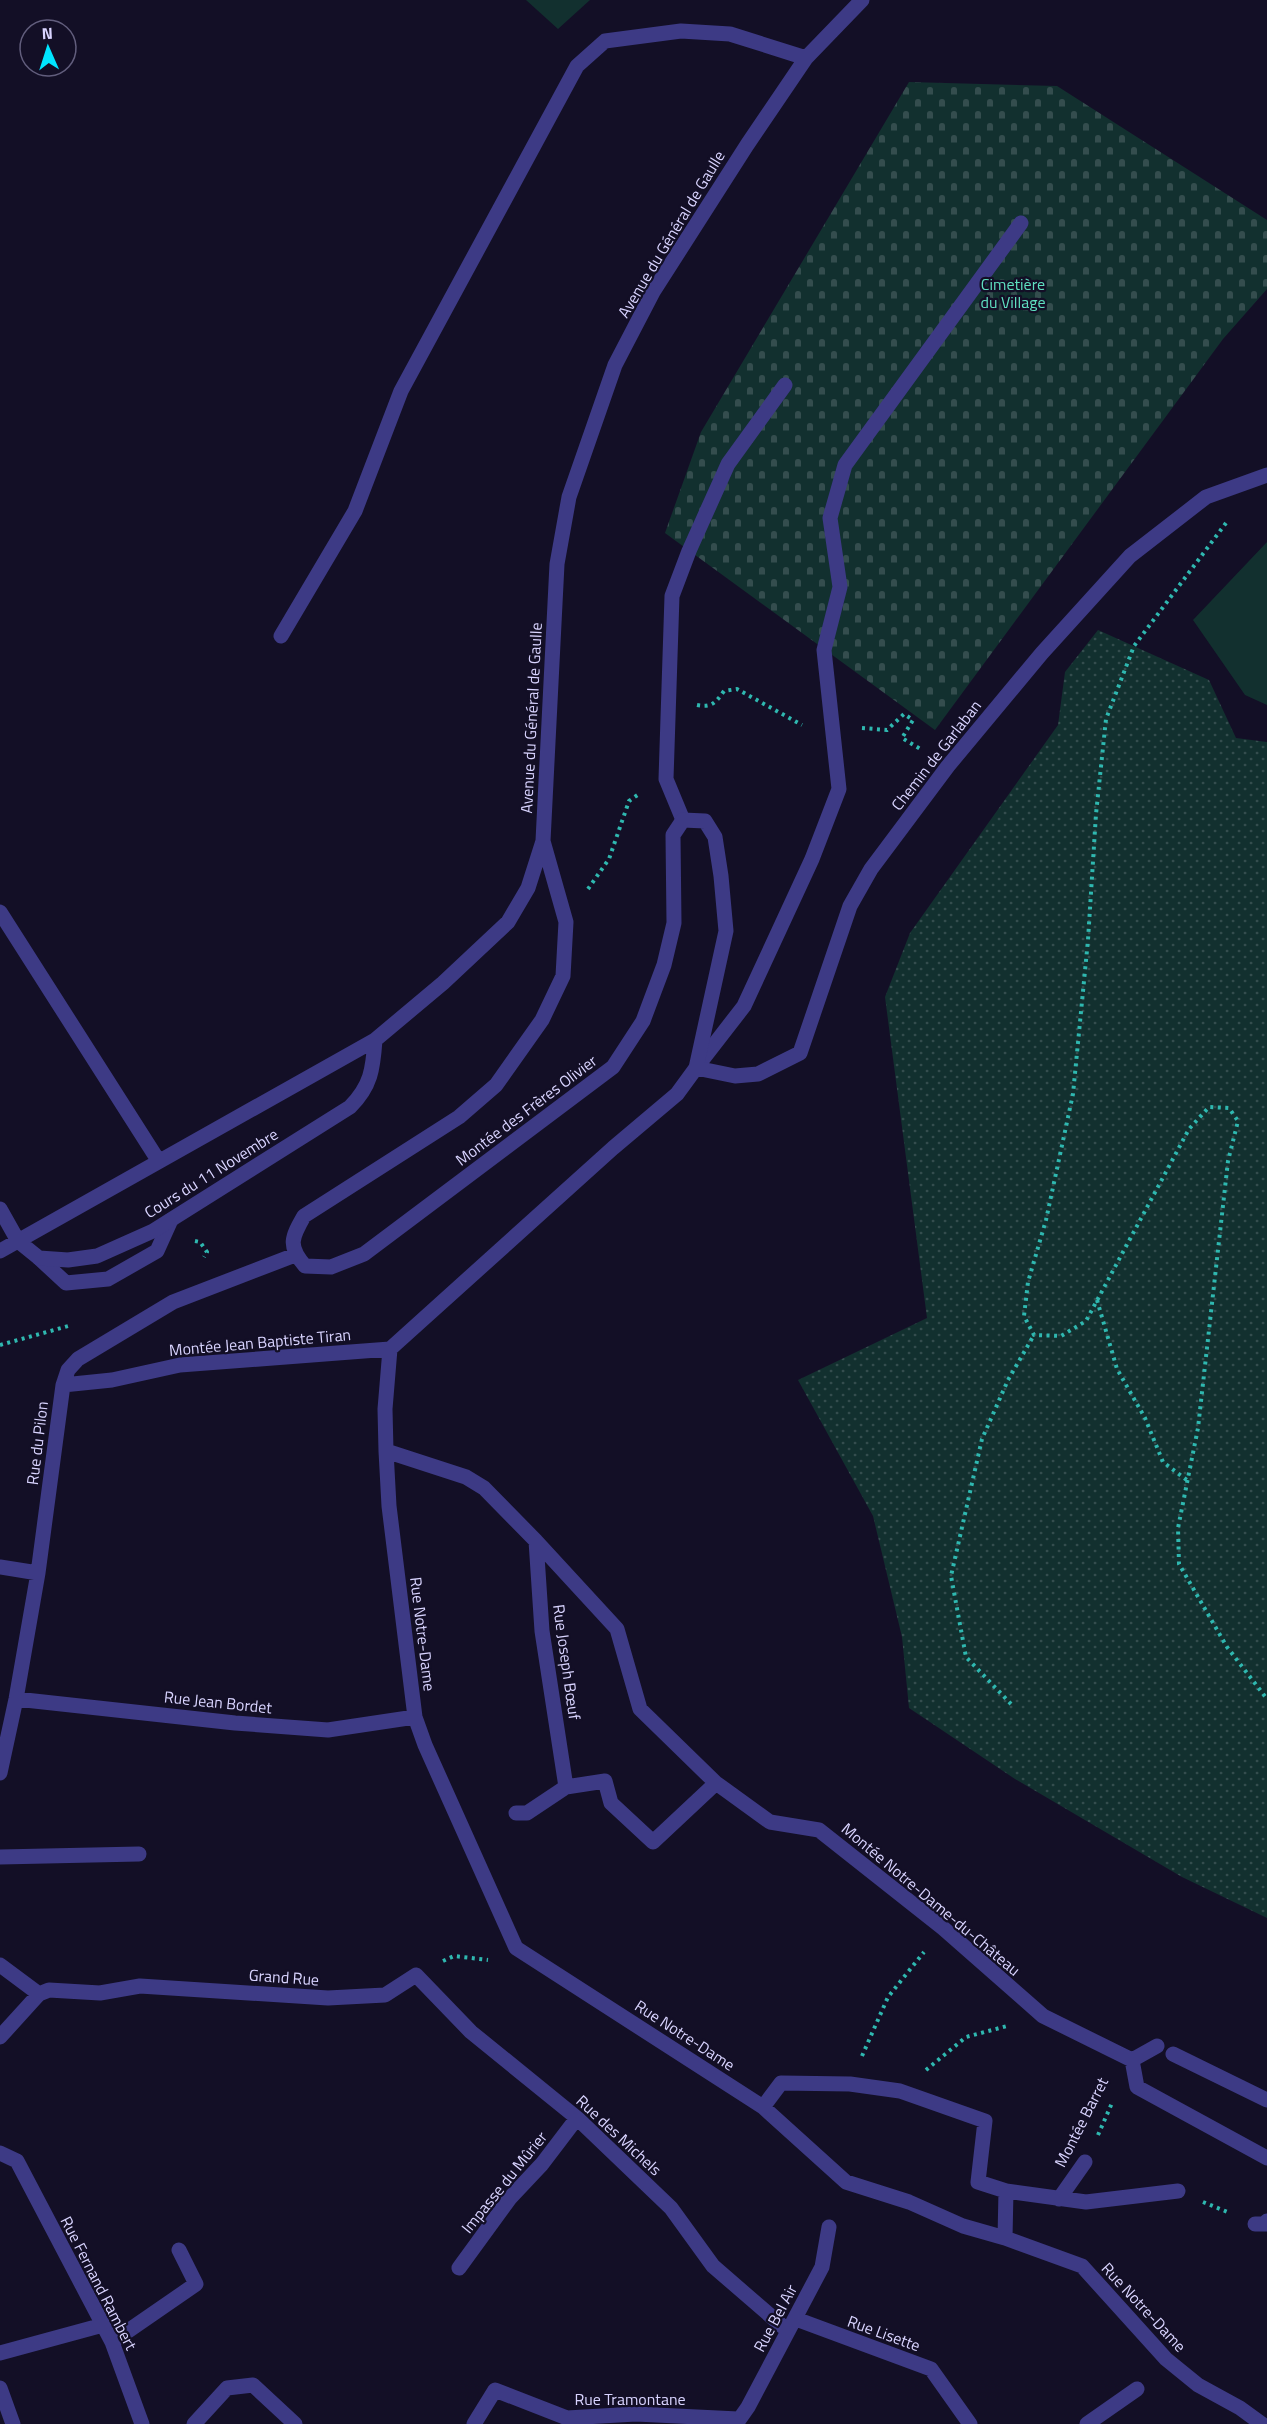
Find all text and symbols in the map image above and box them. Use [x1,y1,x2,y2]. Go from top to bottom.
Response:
north arrow [18,18,78,78]
text: N [41,21,53,45]
street label: Avenue du Général de Gaulle [611,146,731,322]
park label: Cimetière du Village [980,272,1046,314]
street label: Avenue du Général de Gaulle [514,622,548,814]
street label: Chemin de Garlaban [885,695,987,815]
street label: Montée des Frères Olivier [450,1048,602,1171]
street label: Cours du 11 Novembre [139,1122,283,1224]
street label: Montée Jean Baptiste Tiran [168,1322,352,1362]
street label: Rue du Pilon [20,1400,54,1486]
street label: Rue Notre-Dame [404,1576,442,1692]
street label: Rue Joseph Bœuf [547,1603,587,1722]
street label: Rue Jean Bordet [163,1684,274,1720]
street label: Montée Notre-Dame-du-Château [836,1817,1026,1981]
street label: Grand Rue [248,1963,320,1991]
street label: Rue Notre-Dame [630,1994,740,2076]
street label: Montée Barret [1048,2073,1114,2171]
street label: Rue des Michels [571,2089,667,2181]
street label: Impasse du Mûrier [455,2125,553,2238]
street label: Rue Fernand Rambert [55,2212,143,2355]
street label: Rue Notre-Dame [1096,2257,1192,2357]
street label: Rue Bel Air [747,2279,803,2356]
street label: Rue Lisette [844,2309,924,2357]
street label: Rue Tramontane [574,2387,686,2411]

